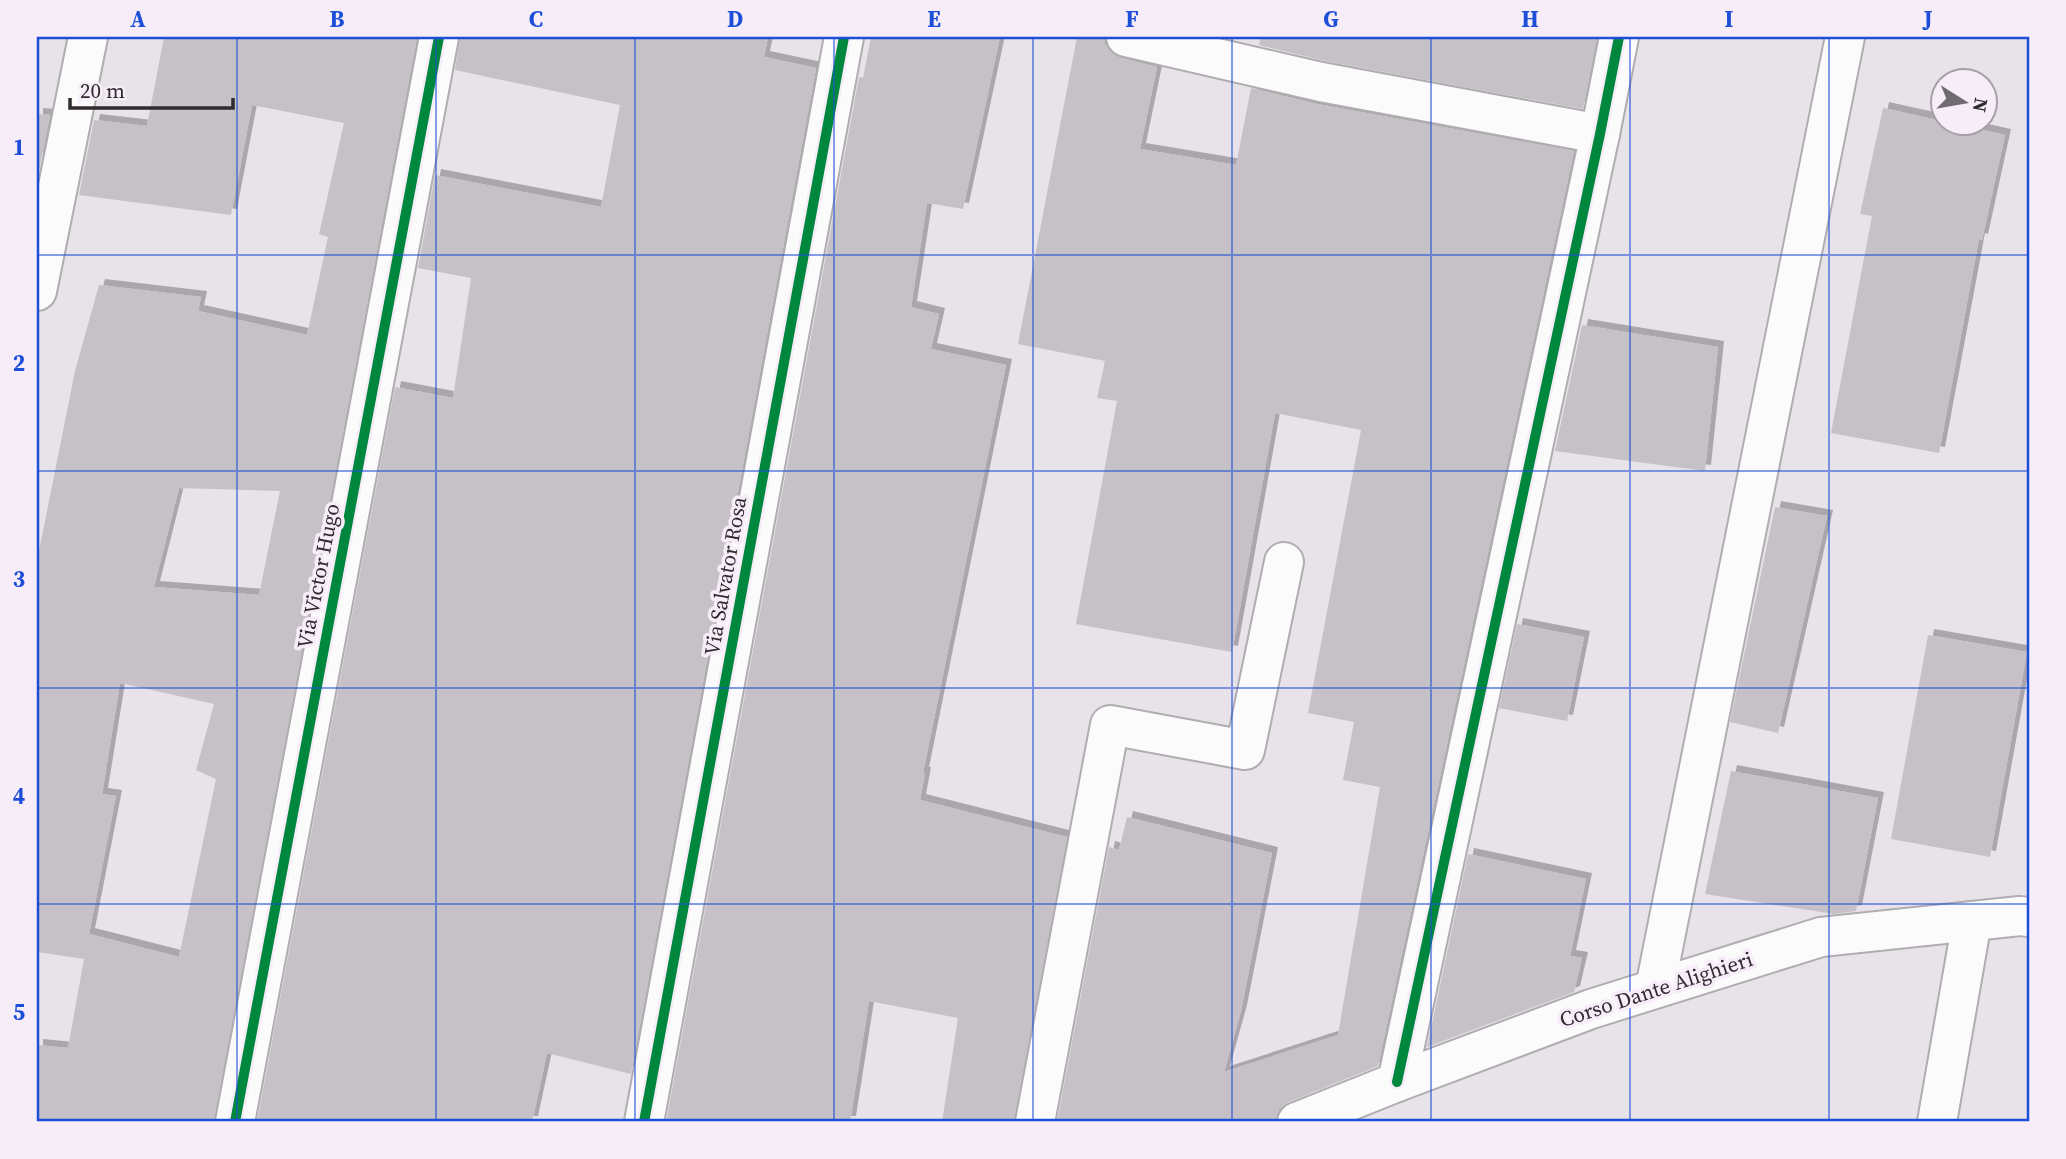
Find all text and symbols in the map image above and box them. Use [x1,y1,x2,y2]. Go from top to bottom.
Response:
text: A [130,3,146,35]
text: B [330,3,345,35]
text: C [529,3,543,35]
text: D [727,3,743,35]
text: E [927,3,941,35]
text: F [1125,3,1139,35]
text: G [1323,3,1339,35]
text: H [1521,3,1539,35]
text: I [1725,3,1734,35]
text: J [1921,3,1933,35]
scale bar [70,66,233,110]
north arrow [1930,66,2000,136]
text: 20 m [80,76,125,105]
text: N [1967,96,1995,115]
text: 1 [13,131,25,163]
text: 2 [13,347,25,379]
street label: Via Salvator Rosa [697,494,753,658]
street label: Via Victor Hugo [290,501,346,651]
text: 3 [13,563,25,595]
text: 4 [13,780,25,812]
street label: Corso Dante Alighieri [1556,944,1756,1034]
text: 5 [13,996,25,1028]

